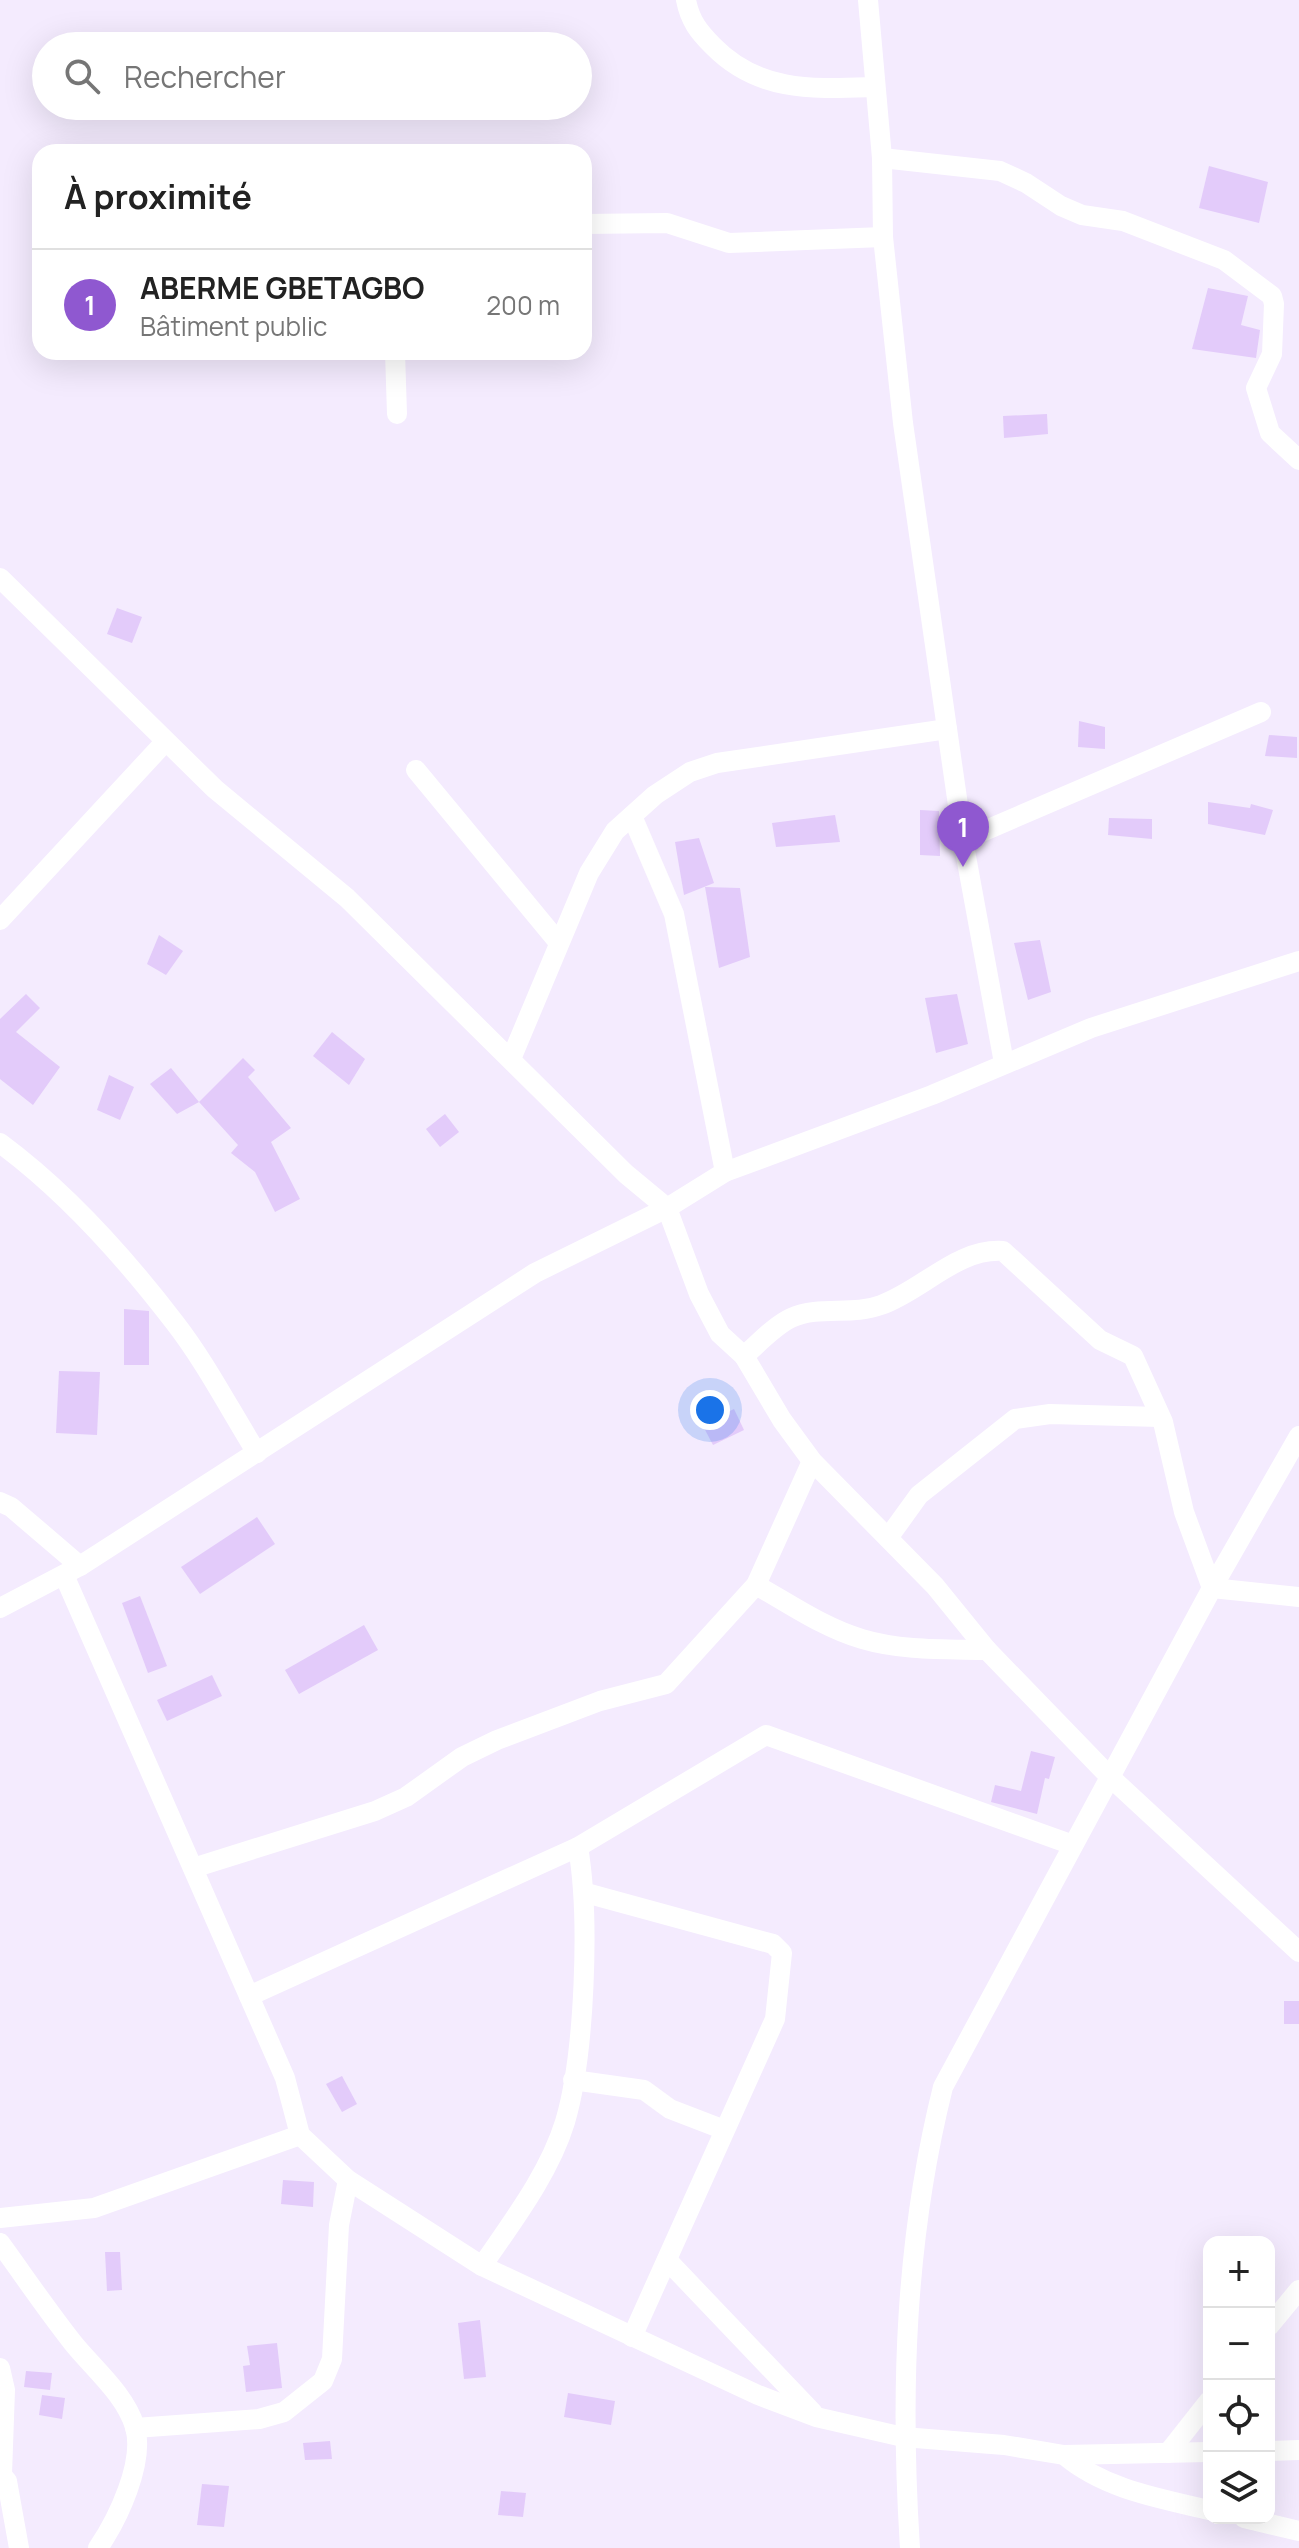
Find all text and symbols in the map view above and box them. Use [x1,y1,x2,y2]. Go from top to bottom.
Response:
search box [32,32,592,120]
icon: search [60,54,104,98]
text: Rechercher [124,56,286,97]
text: À proximité [64,173,252,219]
text: ABERME GBETAGBO [140,267,425,308]
text: 1 [84,287,96,323]
text: 200 m [486,287,560,323]
text: Bâtiment public [140,308,327,344]
pin: 1 [937,801,989,867]
your location [690,1390,730,1430]
map controls [1203,2236,1275,2524]
button: + [1203,2236,1275,2308]
button: − [1203,2308,1275,2380]
button: locate [1203,2380,1275,2452]
button: layers [1203,2452,1275,2524]

